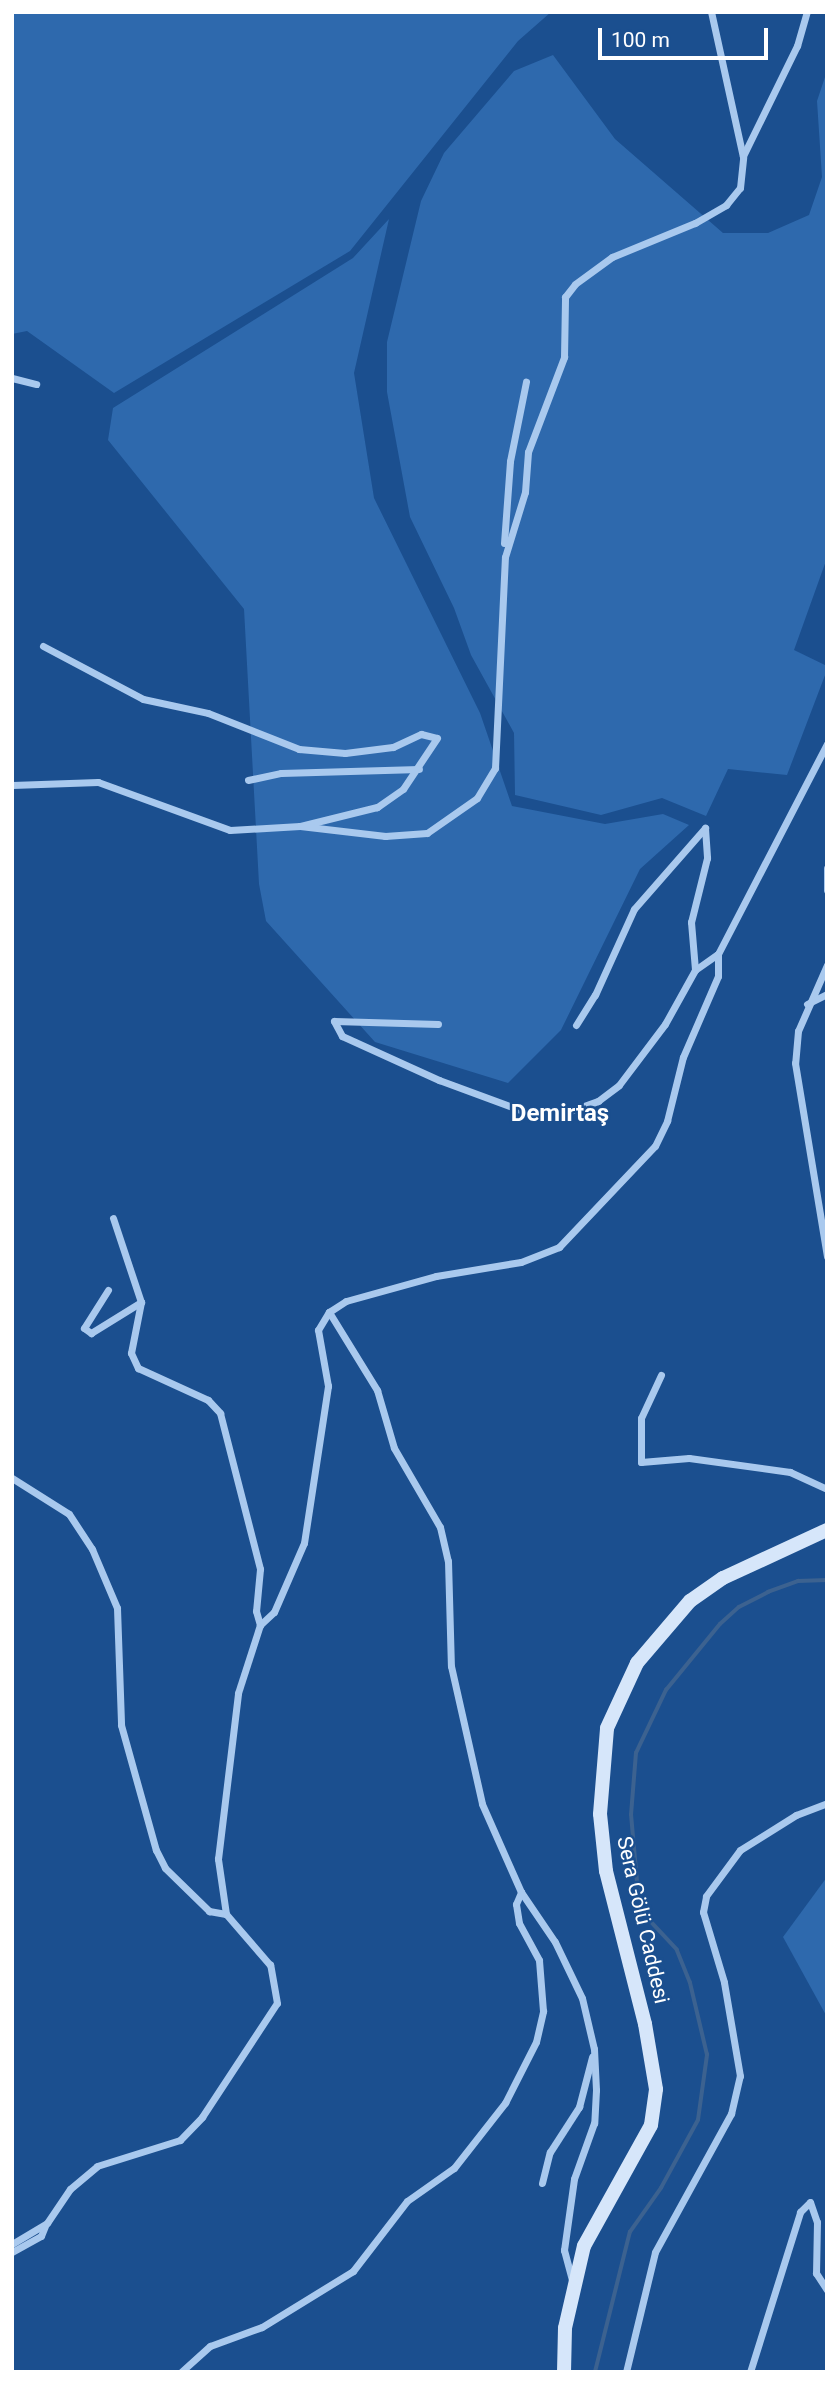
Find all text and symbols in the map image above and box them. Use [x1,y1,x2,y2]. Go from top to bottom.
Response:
scale bar [601,14,771,58]
text: 100 m [611,28,670,52]
district label: Demirtaş [511,1100,609,1128]
street label: Sera Gölü Caddesi [611,1834,675,2006]

